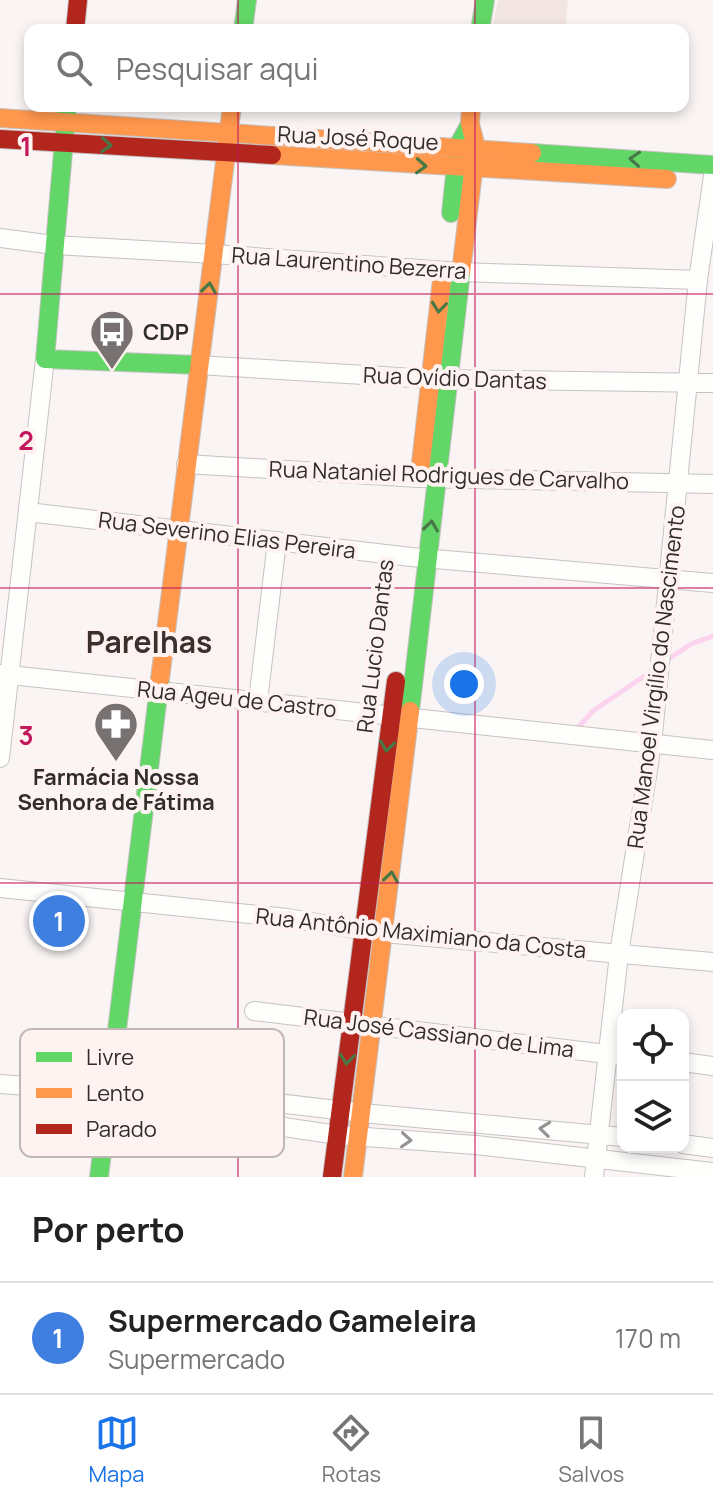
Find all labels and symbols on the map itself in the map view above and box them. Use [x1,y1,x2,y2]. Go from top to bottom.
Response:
street label: Rua José Roque [277,119,439,157]
text: 1 [20,128,32,164]
one-way arrow [100,136,113,153]
one-way arrow [628,151,641,168]
one-way arrow [415,157,428,174]
street label: Rua Laurentino Bezerra [231,240,467,286]
one-way arrow [200,281,217,295]
one-way arrow [430,301,447,314]
bus stop icon: CDP [88,308,136,371]
place label: CDP [143,317,189,347]
street label: Rua Ovídio Dantas [363,360,547,396]
text: 2 [18,422,34,458]
street label: Rua Nataniel Rodrigues de Carvalho [268,454,630,496]
street label: Rua Severino Elias Pereira [97,504,357,566]
street label: Rua Manoel Virgílio do Nascimento [620,504,692,850]
one-way arrow [422,519,439,533]
street label: Rua Lucio Dantas [349,557,401,735]
district label: Parelhas [86,621,212,662]
your location [444,664,484,704]
street label: Rua Ageu de Castro [136,674,338,724]
pharmacy icon: Farmácia Nossa Senhora de Fátima [92,700,140,763]
text: 3 [18,717,34,753]
one-way arrow [379,739,396,753]
place label: Farmácia Nossa Senhora de Fátima [17,762,215,817]
one-way arrow [382,871,399,884]
pin: 1 [33,891,85,951]
street label: Rua Antônio Maximiano da Costa [254,901,588,965]
street label: Rua José Cassiano de Lima [302,1002,576,1064]
legend [20,1029,284,1157]
text: Livre [86,1042,134,1072]
one-way arrow [339,1053,356,1066]
text: Lento [86,1078,144,1108]
text: Parado [86,1114,157,1144]
one-way arrow [538,1121,551,1138]
one-way arrow [400,1131,413,1148]

